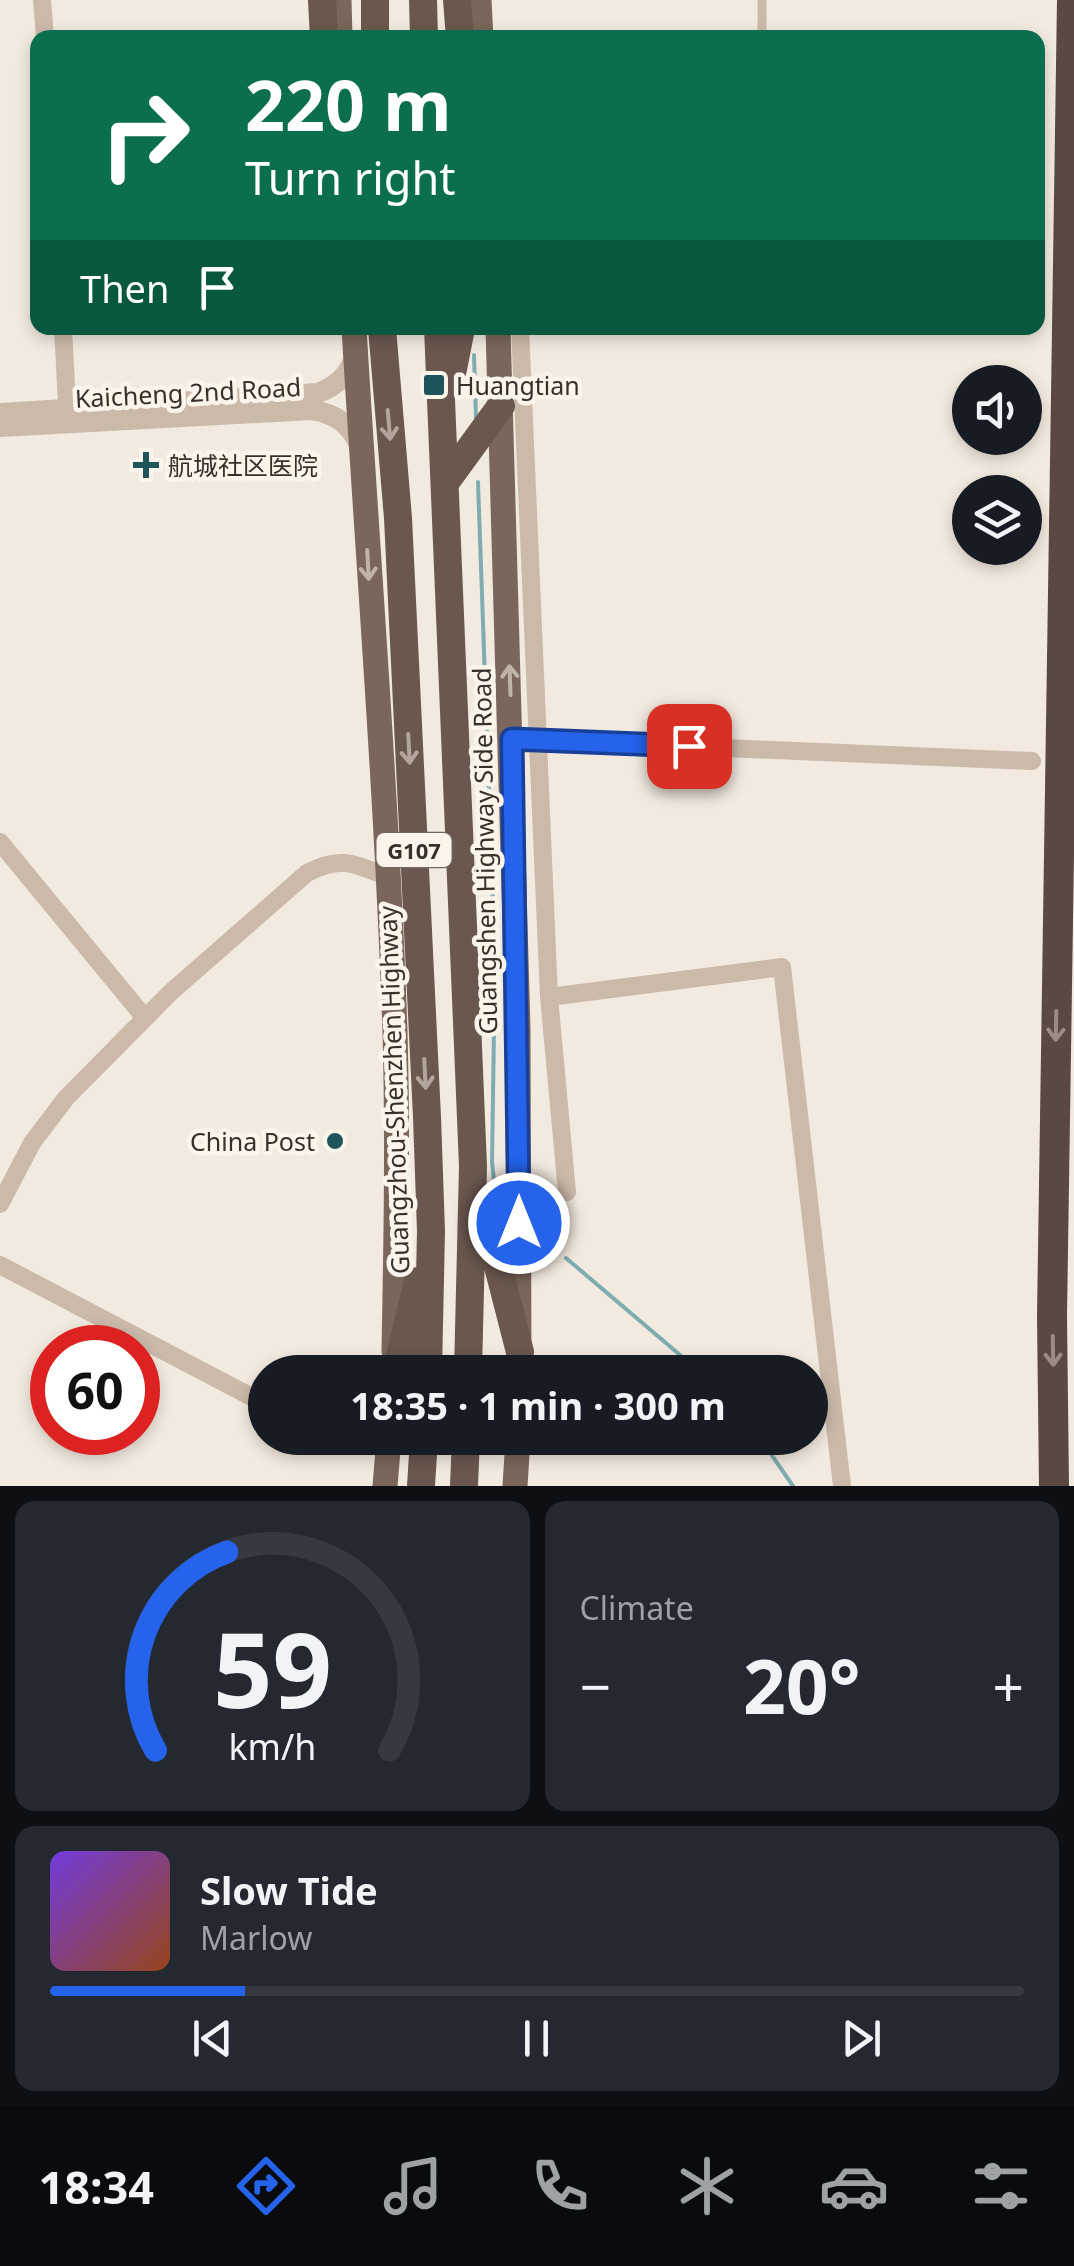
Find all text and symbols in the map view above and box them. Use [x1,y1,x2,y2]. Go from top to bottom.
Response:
text: 220 m [245,56,452,152]
icon: right [80,70,210,200]
text: Turn right [245,147,456,208]
icon: arrive [190,260,245,315]
text: Then [80,262,170,314]
map controls [952,365,1042,565]
button: sound [952,365,1042,455]
place label: Huangtian [456,368,580,402]
street label: Kaicheng 2nd Road [74,369,302,415]
marker: Huangtian [421,372,447,398]
one-way arrow [380,408,399,440]
place label: 航城社区医院 [168,448,318,482]
marker: 航城社区医院 [133,452,159,478]
button: layers [952,475,1042,565]
one-way arrow [359,548,378,580]
one-way arrow [501,665,520,697]
street label: Guangshen Highway Side Road [464,667,504,1035]
pin [647,704,732,789]
icon: arrive [662,719,717,774]
one-way arrow [400,733,419,765]
road number: G107 [376,833,452,867]
street label: Guangzhou-Shenzhen Highway [370,905,416,1275]
one-way arrow [1046,1010,1066,1042]
one-way arrow [416,1057,435,1089]
place label: China Post [190,1124,315,1158]
marker: China Post [324,1130,346,1152]
position arrow [467,1171,571,1275]
speed limit sign: 60 [30,1325,160,1455]
one-way arrow [1043,1335,1062,1367]
text: 18:35 · 1 min · 300 m [350,1379,726,1431]
text: Climate [580,1586,694,1629]
text: 59 [213,1597,332,1738]
text: 20° [743,1634,861,1736]
text: − [580,1648,611,1723]
text: + [993,1648,1024,1723]
text: km/h [228,1722,316,1770]
text: Slow Tide [200,1864,378,1916]
text: Marlow [200,1916,312,1959]
icon: previous [185,2011,240,2066]
icon: pause [509,2011,564,2066]
icon: next [834,2011,889,2066]
icon: directions [231,2151,301,2221]
icon: music [378,2151,448,2221]
icon: phone [525,2151,595,2221]
icon: climate [672,2151,742,2221]
icon: car [819,2151,889,2221]
icon: filters [966,2151,1036,2221]
text: 18:34 [38,2156,154,2217]

